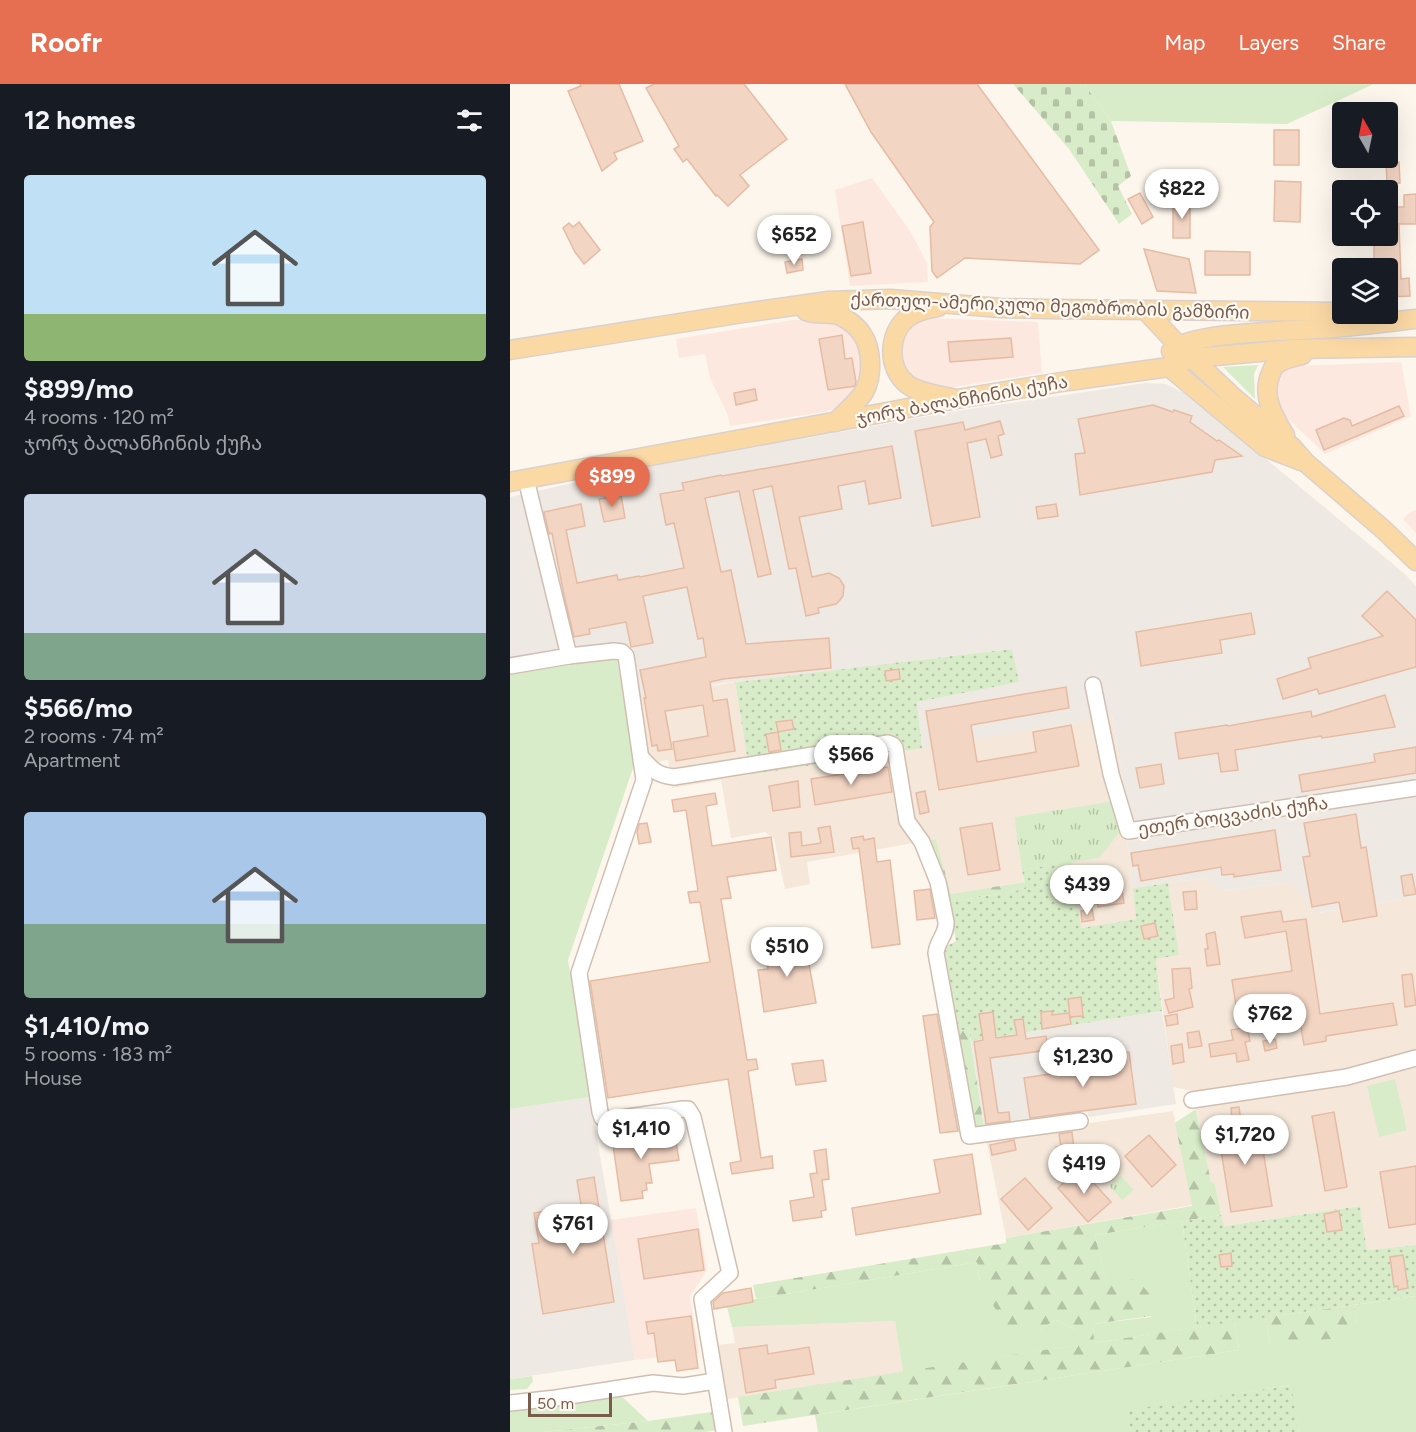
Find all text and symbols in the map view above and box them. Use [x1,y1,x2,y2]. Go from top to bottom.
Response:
text: Roofr [30,25,102,59]
text: Map [1165,30,1205,55]
text: Layers [1238,30,1299,55]
text: Share [1332,30,1386,55]
north arrow [1332,102,1398,168]
map controls [1332,102,1398,324]
text: 12 homes [24,104,135,136]
icon: filters [453,104,486,137]
pin: $822 [1146,169,1218,220]
text: $822 [1159,176,1205,200]
button: locate [1332,180,1398,246]
icon: home [201,214,309,322]
pin: $652 [758,215,830,266]
text: $652 [771,222,817,246]
button: layers [1332,258,1398,324]
street label: ქართულ-ამერიკული მეგობრობის გამზირი [850,288,1250,324]
street label: ჯორჯ ბალანჩინის ქუჩა [855,371,1069,429]
text: $899/mo [24,373,134,405]
text: 4 rooms · 120 m² [24,405,174,429]
text: ჯორჯ ბალანჩინის ქუჩა [24,431,262,455]
pin: $899 [576,457,648,508]
text: $899 [589,464,635,488]
icon: home [201,533,309,641]
text: $566/mo [24,692,133,724]
text: 2 rooms · 74 m² [24,724,164,748]
pin: $566 [815,735,887,786]
text: $566 [828,742,874,766]
text: Apartment [24,748,121,772]
street label: ეთერ ბოცვაძის ქუჩა [1137,792,1329,840]
icon: home [201,851,309,959]
pin: $439 [1051,865,1123,916]
text: $439 [1064,872,1110,896]
pin: $510 [751,927,823,978]
text: $510 [765,934,809,958]
pin: $762 [1234,994,1306,1045]
text: $762 [1247,1001,1293,1025]
text: $1,410/mo [24,1010,149,1042]
pin: $1,230 [1034,1037,1132,1088]
text: 5 rooms · 183 m² [24,1042,172,1066]
text: $1,230 [1053,1044,1113,1068]
text: House [24,1066,82,1090]
pin: $1,410 [592,1109,690,1160]
pin: $1,720 [1196,1115,1294,1166]
text: $1,410 [612,1116,670,1140]
text: $1,720 [1215,1122,1275,1146]
pin: $419 [1048,1144,1120,1195]
text: $419 [1062,1151,1106,1175]
pin: $761 [537,1204,609,1255]
text: $761 [552,1211,594,1235]
scale bar [528,1390,612,1418]
text: 50 m [537,1394,574,1413]

